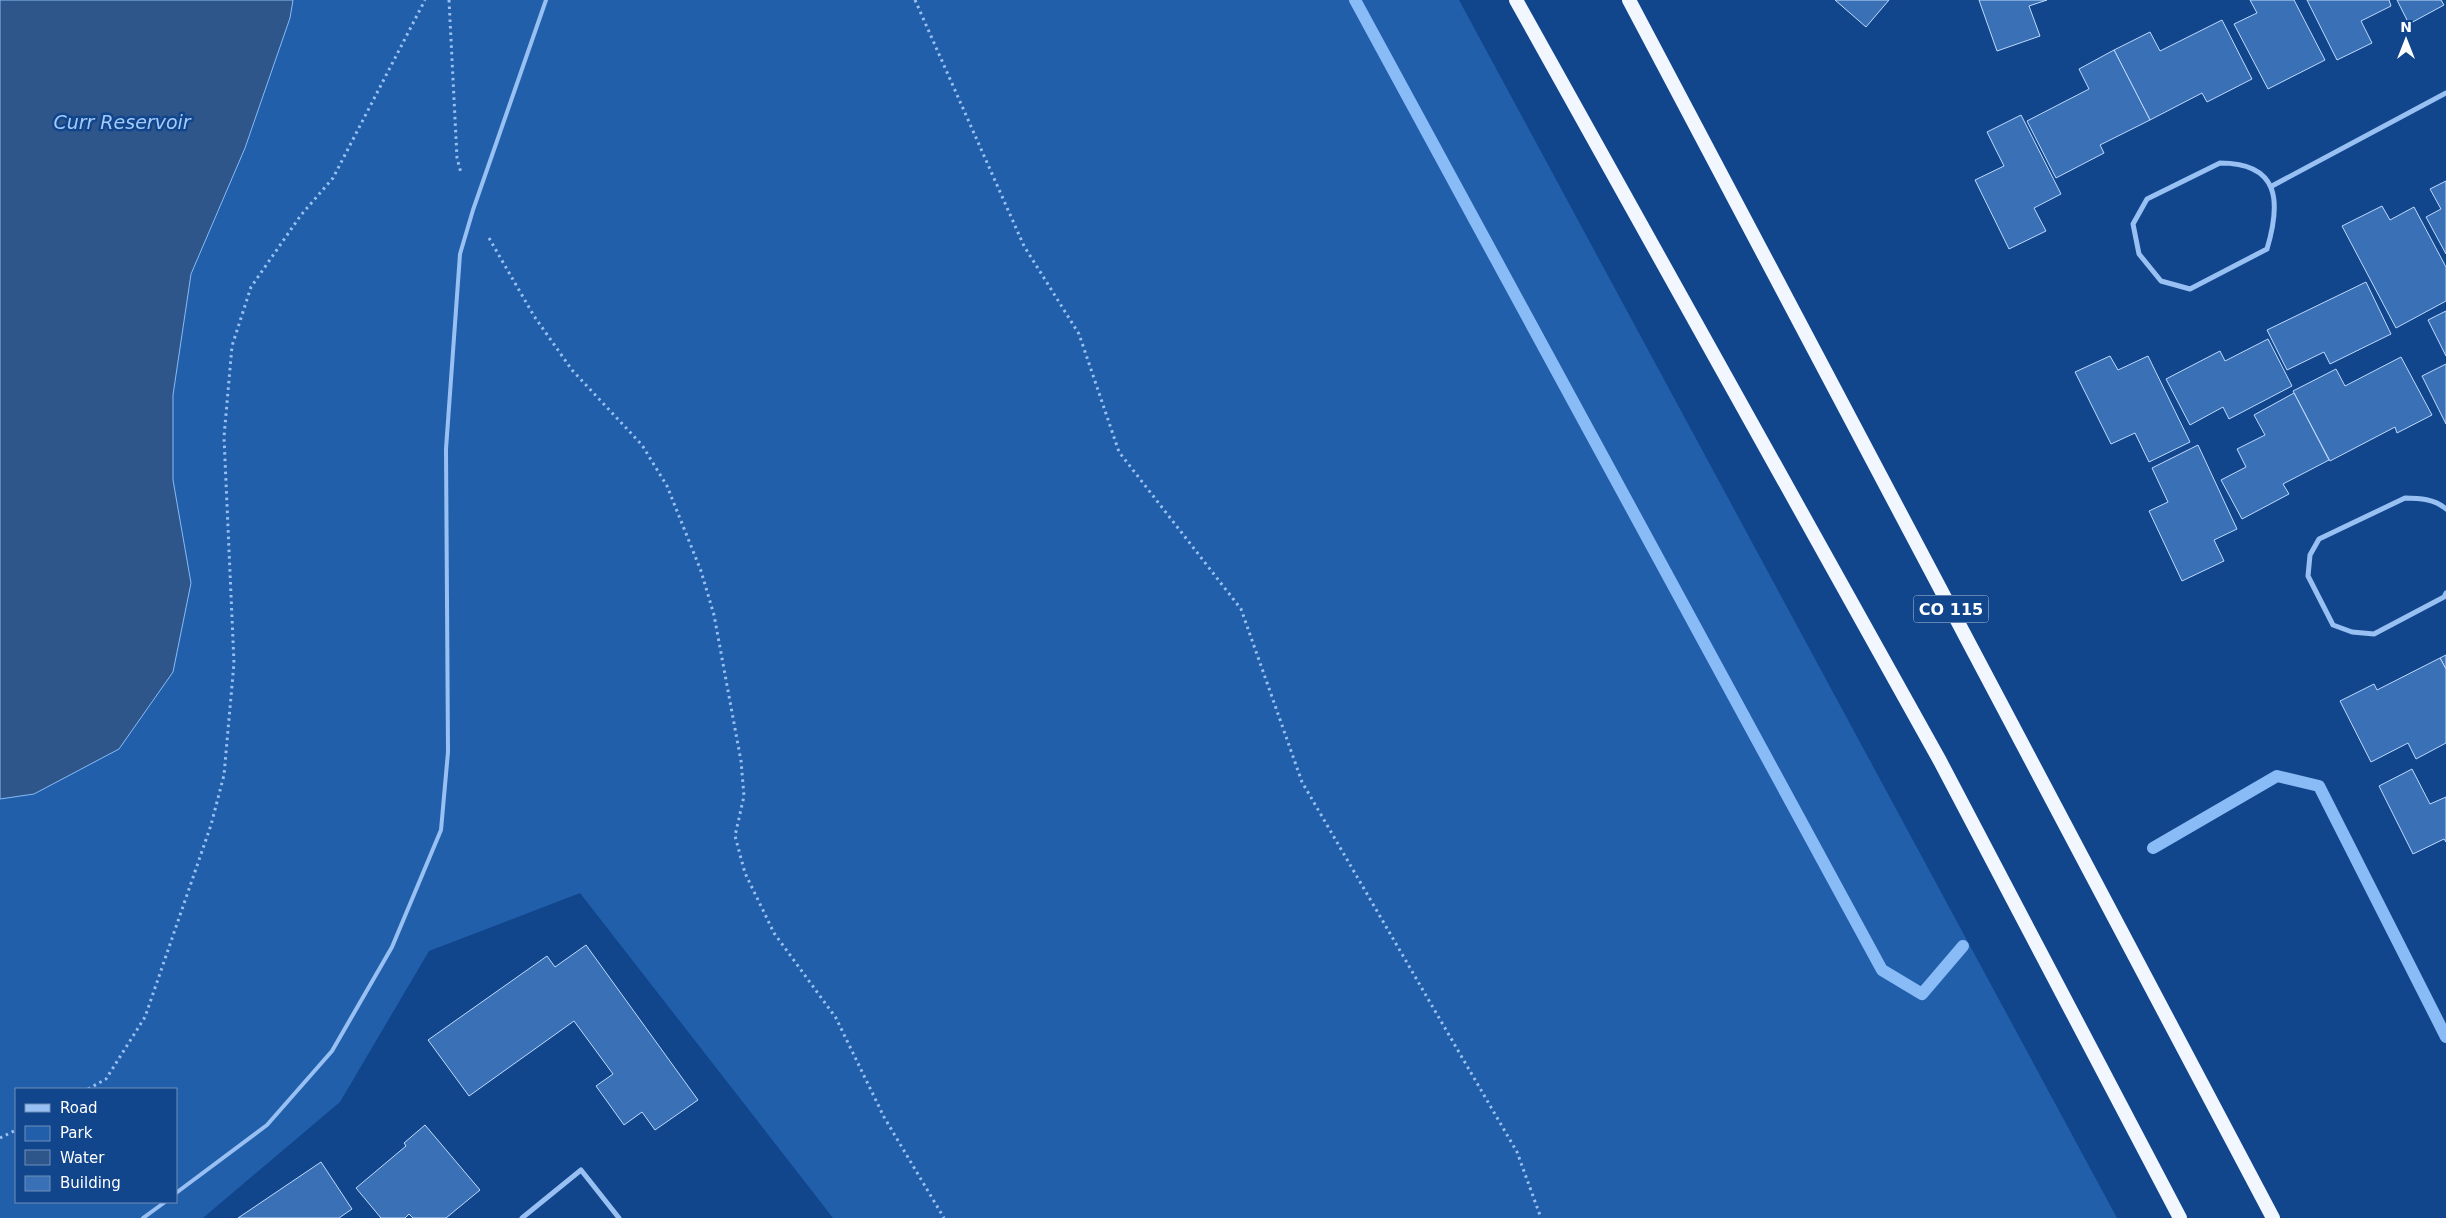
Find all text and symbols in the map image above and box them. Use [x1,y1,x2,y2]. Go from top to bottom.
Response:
north arrow [2381,15,2431,65]
text: N [2400,19,2412,35]
water label: Curr Reservoir [53,111,192,133]
road number: CO 115 [1914,596,1988,622]
legend [15,1088,178,1203]
text: Road [60,1099,98,1117]
text: Park [60,1124,93,1142]
text: Water [60,1149,105,1167]
text: Building [60,1174,121,1192]

